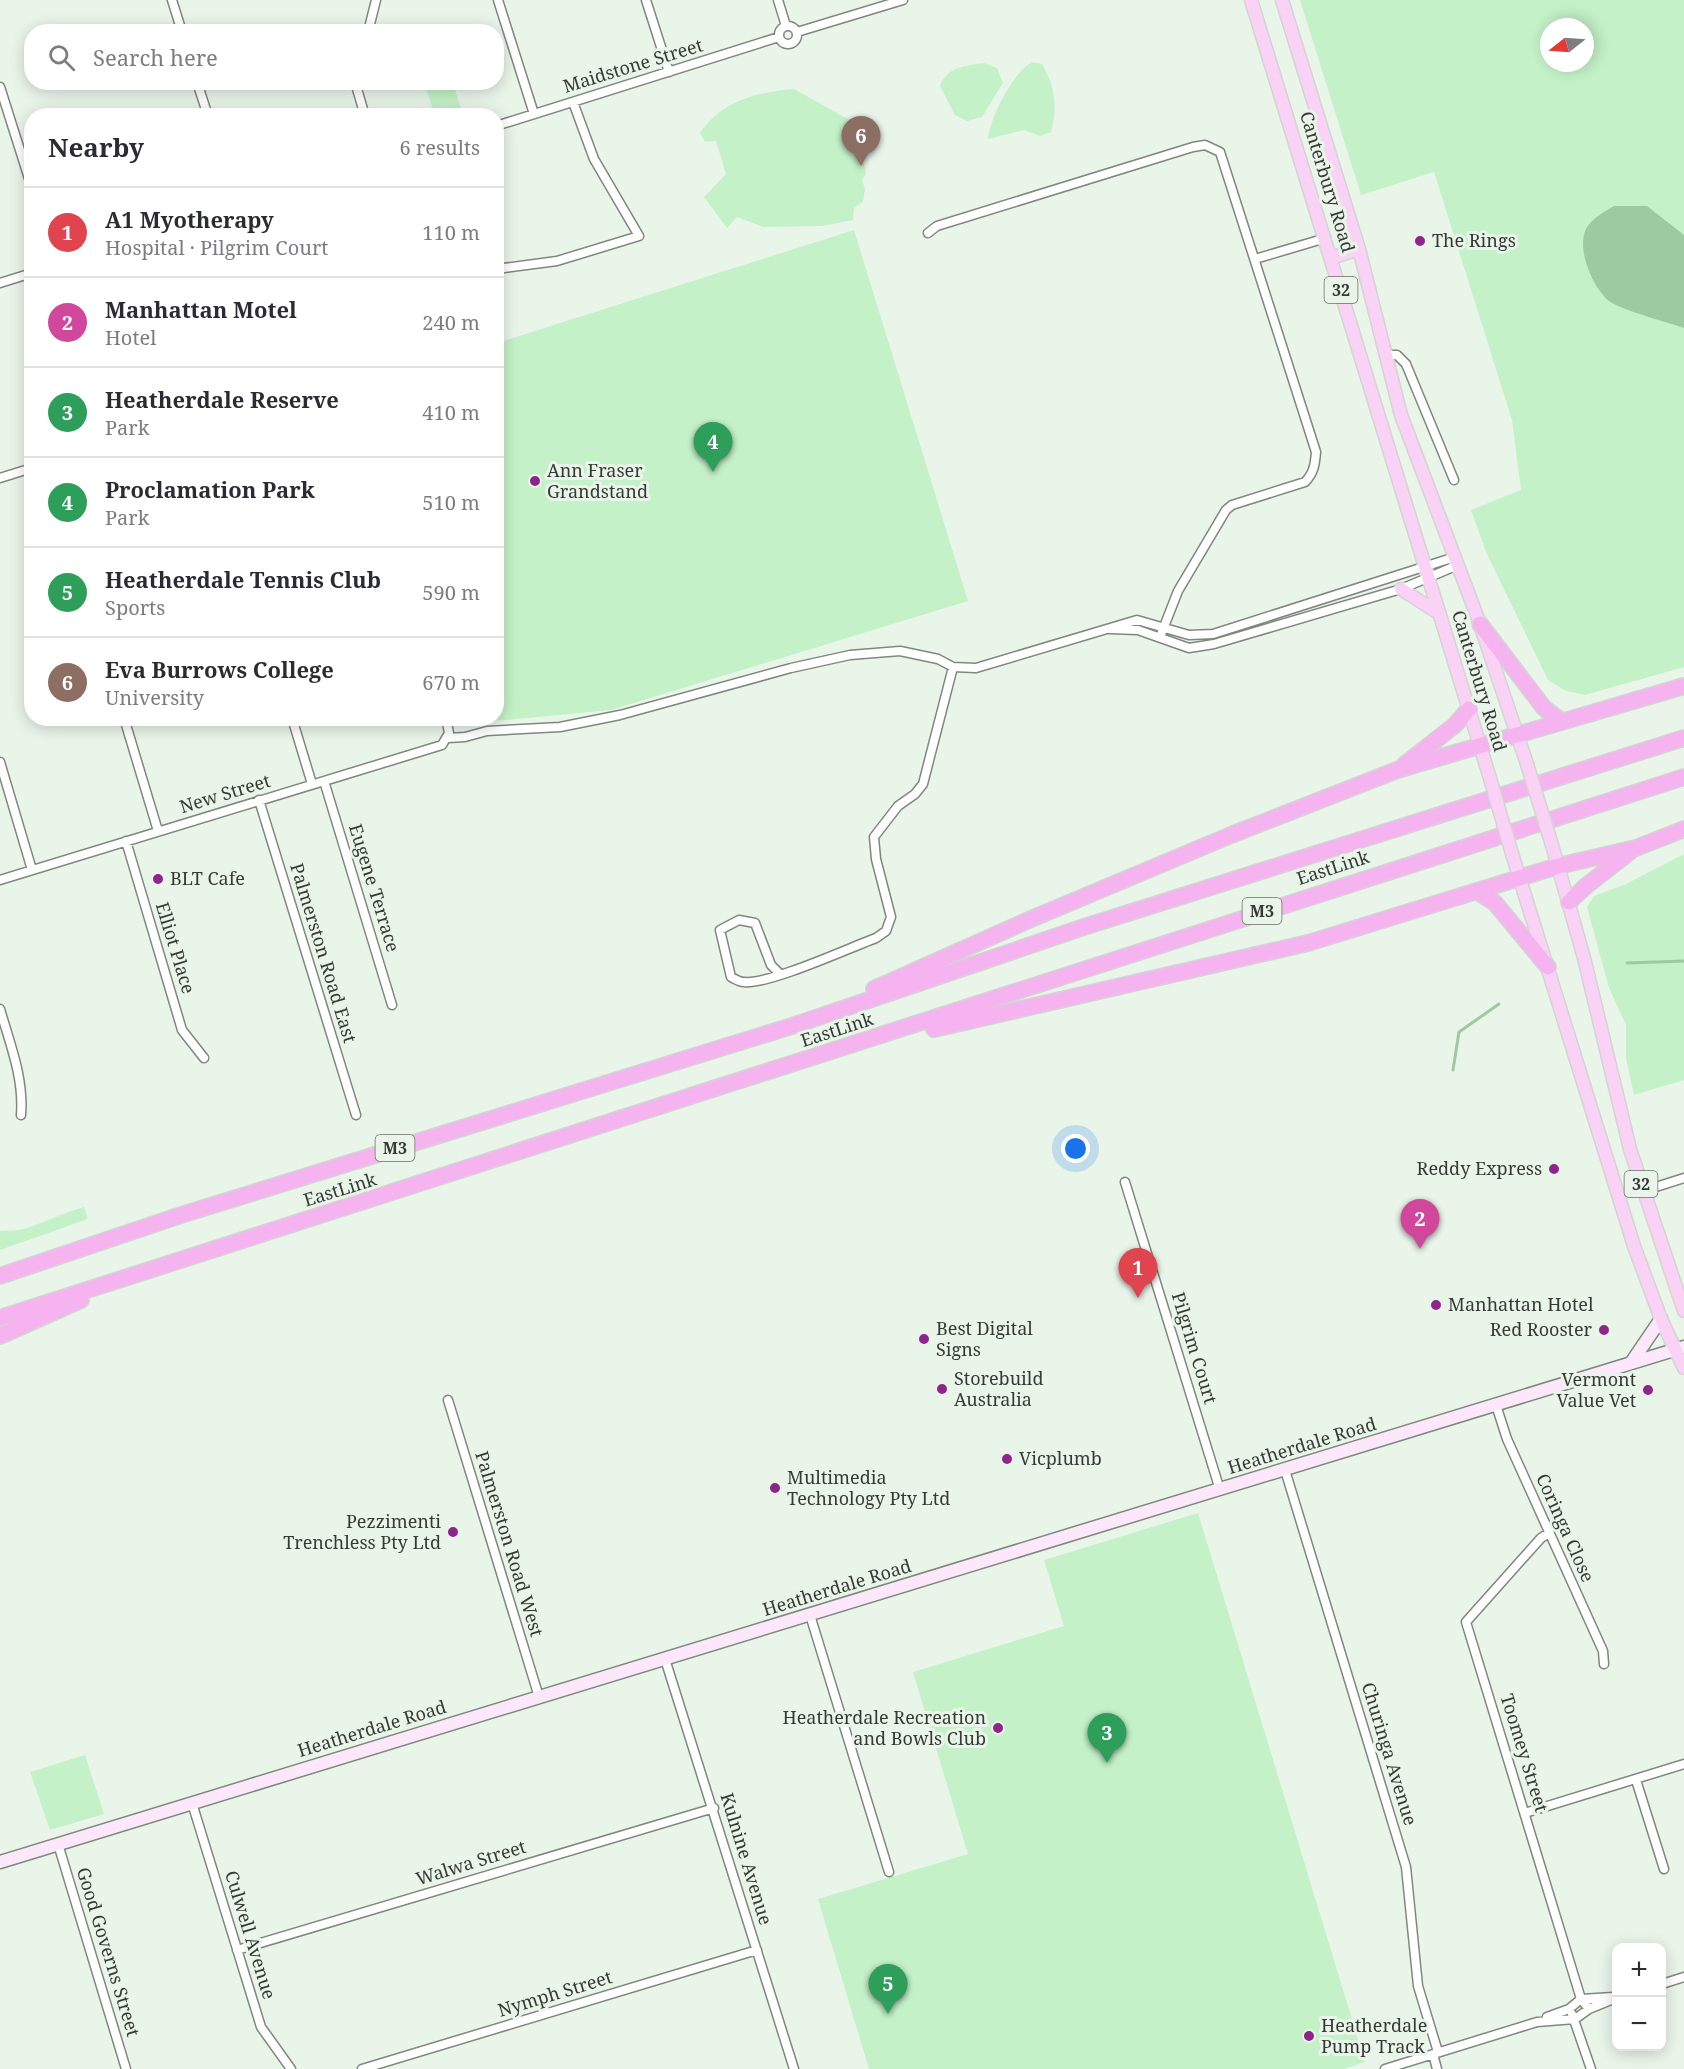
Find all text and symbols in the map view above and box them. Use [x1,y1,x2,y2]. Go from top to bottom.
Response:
north arrow [1540,18,1594,72]
search box [24,24,504,90]
street label: Maidstone Street [560,32,705,98]
icon: search [45,41,78,74]
text: Search here [93,42,218,72]
street label: Canterbury Road [1295,108,1361,255]
pin: 6 [842,116,880,166]
text: Nearby [48,129,144,165]
text: 6 results [400,134,480,161]
text: A1 Myotherapy [105,204,274,234]
text: 1 [62,219,73,246]
text: 110 m [422,219,480,246]
place label: The Rings [1432,228,1516,252]
text: Hospital · Pilgrim Court [105,234,328,261]
marker: The Rings [1413,234,1427,248]
road number: 32 [1324,277,1358,303]
text: Manhattan Motel [105,294,297,324]
text: 2 [62,309,73,336]
text: 240 m [422,309,480,336]
text: Hotel [105,324,156,351]
text: Heatherdale Reserve [105,384,339,414]
text: 3 [62,399,73,426]
text: 410 m [422,399,480,426]
text: Park [105,414,149,441]
pin: 4 [694,422,732,472]
place label: Ann Fraser Grandstand [547,458,648,503]
text: Proclamation Park [105,474,315,504]
marker: Ann Fraser Grandstand [528,474,542,488]
text: 4 [62,489,73,516]
text: 510 m [422,489,480,516]
text: Park [105,504,149,531]
text: Heatherdale Tennis Club [105,564,381,594]
text: 5 [62,579,73,606]
text: 590 m [422,579,480,606]
text: Sports [105,594,165,621]
street label: Canterbury Road [1447,607,1513,754]
text: Eva Burrows College [105,654,334,684]
text: 6 [62,669,73,696]
text: 670 m [422,669,480,696]
text: University [105,684,204,711]
street label: New Street [176,768,273,818]
street label: Eugene Terrace [344,821,406,955]
street label: EastLink [1293,844,1372,890]
street label: Palmerston Road East [285,860,363,1045]
place label: BLT Cafe [170,866,245,890]
marker: BLT Cafe [151,872,165,886]
road number: M3 [1242,898,1282,924]
street label: Elliot Place [151,899,201,996]
street label: EastLink [797,1006,876,1052]
your location [1061,1134,1090,1163]
road number: M3 [376,1135,414,1161]
place label: Reddy Express [1417,1156,1542,1180]
marker: Reddy Express [1547,1162,1561,1176]
street label: EastLink [300,1166,379,1211]
road number: 32 [1624,1171,1658,1197]
pin: 2 [1400,1200,1440,1249]
pin: 1 [1118,1248,1158,1298]
street label: Pilgrim Court [1167,1289,1223,1406]
place label: Manhattan Hotel [1448,1292,1594,1316]
marker: Manhattan Hotel [1429,1298,1443,1312]
place label: Best Digital Signs [936,1316,1033,1361]
place label: Red Rooster [1490,1317,1593,1341]
marker: Red Rooster [1597,1323,1611,1337]
marker: Best Digital Signs [917,1332,931,1346]
place label: Storebuild Australia [954,1366,1044,1411]
place label: Vermont Value Vet [1556,1367,1636,1412]
marker: Storebuild Australia [935,1382,949,1396]
marker: Vermont Value Vet [1641,1383,1655,1397]
street label: Heatherdale Road [1224,1411,1379,1479]
place label: Vicplumb [1019,1446,1102,1470]
street label: Palmerston Road West [470,1448,550,1639]
marker: Vicplumb [1000,1452,1014,1466]
place label: Multimedia Technology Pty Ltd [787,1465,950,1510]
street label: Coringa Close [1531,1469,1601,1586]
marker: Multimedia Technology Pty Ltd [768,1481,782,1495]
place label: Pezzimenti Trenchless Pty Ltd [283,1509,441,1554]
marker: Pezzimenti Trenchless Pty Ltd [446,1525,460,1539]
street label: Heatherdale Road [759,1553,914,1621]
street label: Churinga Avenue [1357,1679,1423,1828]
street label: Toomey Street [1496,1691,1554,1815]
street label: Heatherdale Road [294,1694,449,1762]
place label: Heatherdale Recreation and Bowls Club [782,1705,986,1750]
pin: 3 [1088,1714,1126,1763]
marker: Heatherdale Recreation and Bowls Club [991,1721,1005,1735]
street label: Kulnine Avenue [715,1790,778,1928]
street label: Walwa Street [413,1834,529,1890]
street label: Good Governs Street [72,1864,146,2039]
street label: Culwell Avenue [220,1867,282,2002]
map controls [1612,1943,1666,2051]
button: + [1612,1943,1666,1997]
street label: Nymph Street [495,1964,615,2022]
pin: 5 [868,1964,908,2014]
button: − [1612,1997,1666,2051]
place label: Heatherdale Pump Track [1321,2013,1427,2058]
marker: Heatherdale Pump Track [1302,2029,1316,2043]

